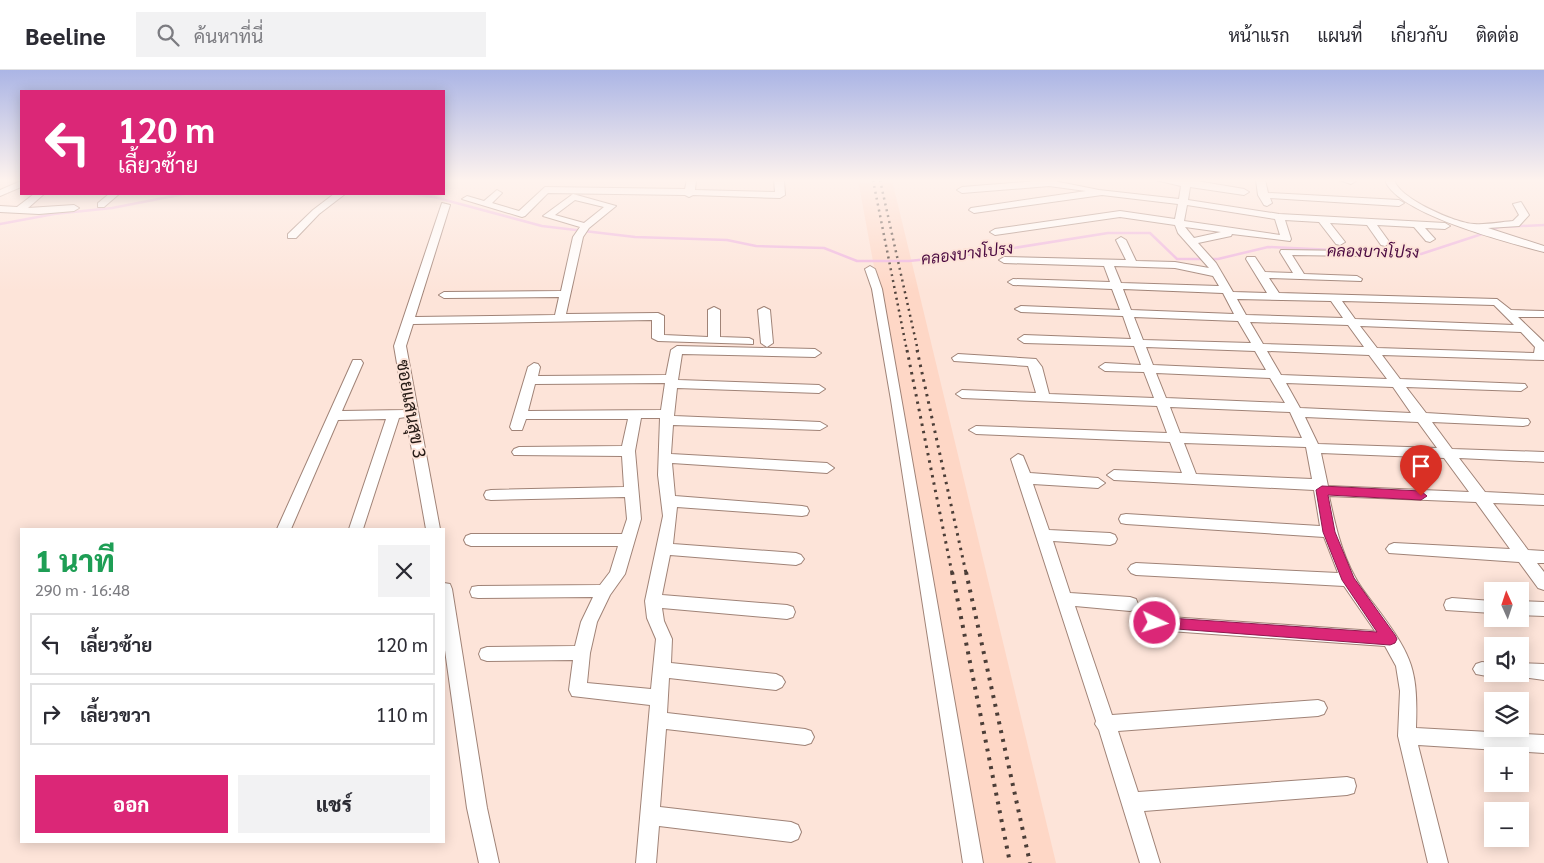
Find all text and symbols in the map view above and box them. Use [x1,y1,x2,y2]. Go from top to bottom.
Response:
search box [136,12,486,57]
text: Beeline [25,19,106,51]
icon: search [154,21,182,49]
text: ค้นหาที่นี่ [194,23,263,47]
text: หน้าแรก [1228,23,1290,46]
text: แผนที่ [1318,23,1362,46]
text: เกี่ยวกับ [1390,23,1448,46]
text: ติดต่อ [1476,23,1519,46]
text: 120 m [118,106,215,151]
icon: left [35,110,100,175]
text: เลี้ยวซ้าย [118,150,198,178]
water label: คลองบางโปรง [920,236,1014,269]
water label: คลองบางโปรง [1327,239,1419,262]
street label: ซอยแสนสุข 3 [391,358,432,460]
pin [1400,445,1442,496]
icon: arrive [1407,452,1435,480]
text: 1 นาที [35,540,115,579]
button: close [378,545,430,597]
text: 290 m · 16:48 [35,579,130,600]
north arrow [1484,582,1529,628]
map controls [1484,582,1529,847]
position arrow [1128,596,1180,648]
icon: left [37,630,65,658]
text: เลี้ยวซ้าย [80,632,152,656]
text: 120 m [376,632,428,656]
button: sound [1484,637,1529,682]
button: layers [1484,692,1529,737]
icon: right [37,700,65,728]
text: เลี้ยวขวา [80,702,151,726]
text: 110 m [376,702,428,726]
button: + [1484,747,1529,792]
button: ออก [35,775,228,833]
button: แชร์ [238,775,430,833]
button: − [1484,802,1529,847]

